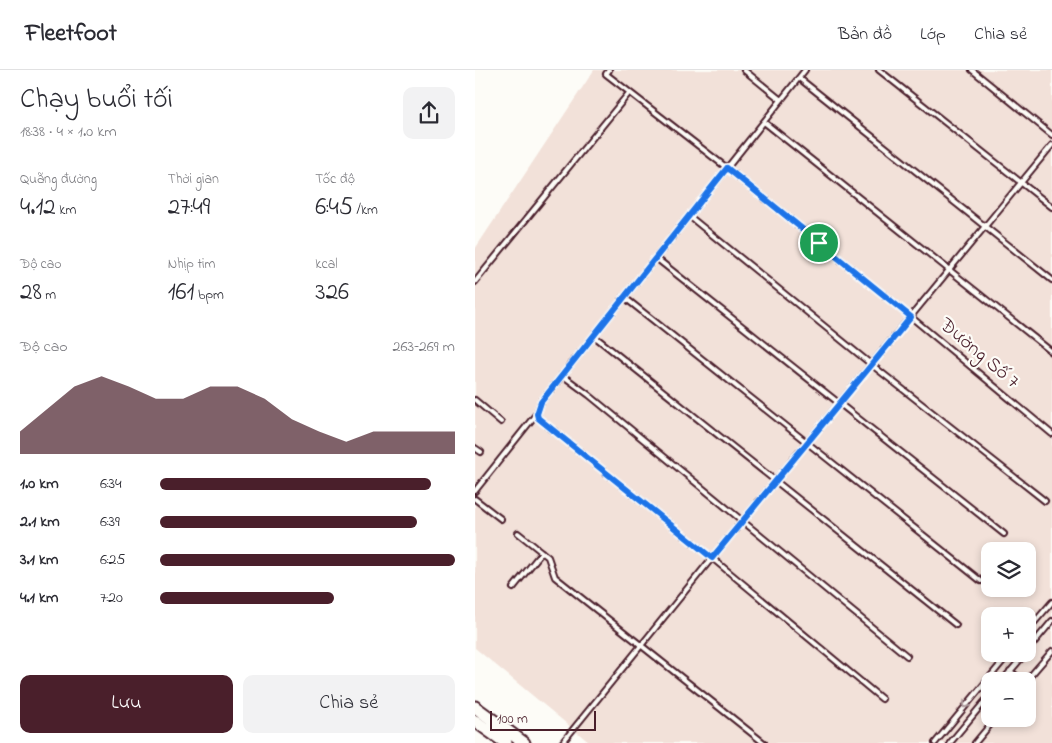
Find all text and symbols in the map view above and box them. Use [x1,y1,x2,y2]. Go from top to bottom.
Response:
text: Fleetfoot [25,17,117,52]
text: Bản đồ [838,22,892,48]
text: Lớp [920,22,946,48]
text: Chia sẻ [974,22,1027,48]
text: Chạy buổi tối [20,80,173,121]
button: share [403,87,455,139]
text: 18:38 · 4 × 1.0 km [20,120,117,144]
text: Quãng đường [20,169,97,190]
text: Thời gian [168,169,219,190]
text: Tốc độ [315,169,354,190]
text: 4.12 [20,190,56,226]
text: 27:49 [168,190,210,226]
text: 6:45 [315,190,353,226]
text: km [56,200,76,221]
text: /km [353,200,378,221]
pin [798,222,840,264]
icon: arrive [805,229,833,257]
text: Độ cao [20,254,62,275]
text: Nhịp tim [168,254,215,275]
text: kcal [315,254,338,275]
text: 28 [20,275,42,311]
text: 161 [168,275,195,311]
text: 326 [315,275,349,311]
text: m [42,285,56,306]
text: bpm [195,285,224,306]
street label: Đường Số 7 [931,311,1025,397]
text: Độ cao [20,335,68,359]
text: 263–269 m [393,335,455,359]
text: 1.0 km [20,472,59,496]
text: 6:34 [100,472,122,496]
text: 2.1 km [20,510,60,534]
text: 6:39 [100,510,120,534]
map controls [981,542,1036,727]
button: layers [981,542,1036,597]
text: 3.1 km [20,548,58,572]
text: 6:25 [100,548,126,572]
text: 4.1 km [20,586,58,610]
text: 7:20 [100,586,123,610]
button: + [981,607,1036,662]
button: − [981,672,1036,727]
button: Lưu [20,675,233,733]
button: Chia sẻ [243,675,455,733]
one-way arrow [963,699,972,708]
scale bar [490,708,596,731]
text: 100 m [497,709,528,730]

